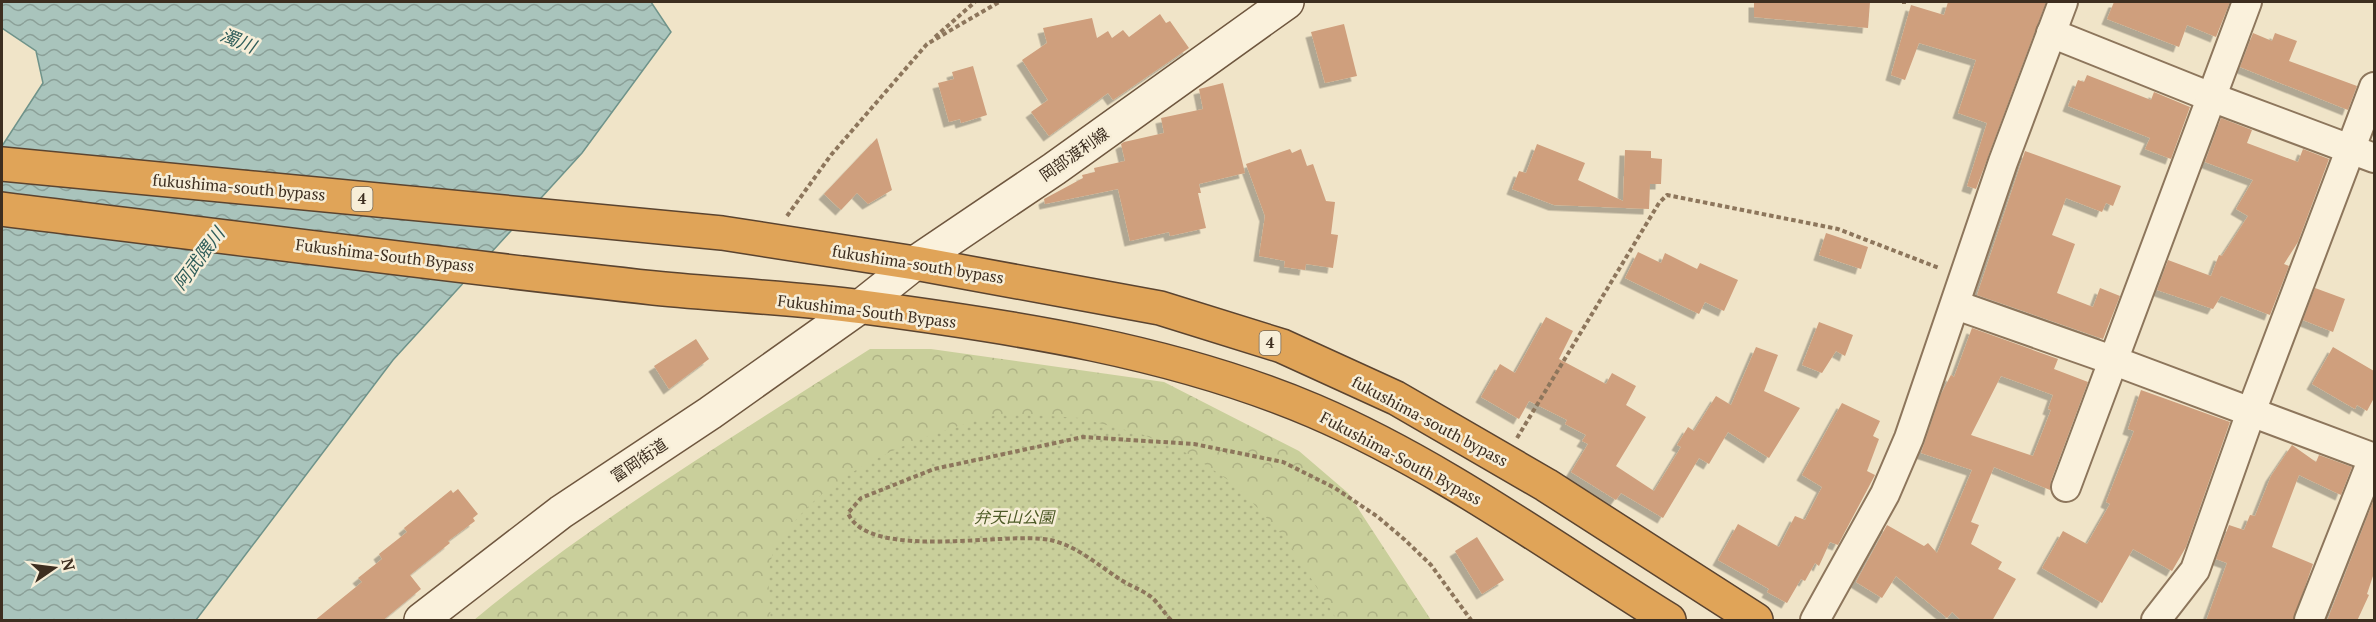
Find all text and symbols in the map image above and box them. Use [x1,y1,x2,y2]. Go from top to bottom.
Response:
water label: 濁川 [217,22,261,59]
street label: 岡部渡利線 [1035,122,1113,186]
street label: fukushima-south bypass [152,168,326,206]
road number: 4 [352,187,372,211]
water label: 阿武隈川 [167,221,231,294]
street label: Fukushima-South Bypass [294,233,476,277]
street label: fukushima-south bypass [831,240,1006,288]
street label: Fukushima-South Bypass [776,289,958,333]
road number: 4 [1260,331,1280,355]
street label: fukushima-south bypass [1348,371,1512,471]
street label: Fukushima-South Bypass [1316,406,1486,510]
street label: 富岡街道 [606,433,672,487]
park label: 弁天山公園 [974,506,1056,528]
north arrow [24,538,84,598]
text: N [56,556,81,573]

